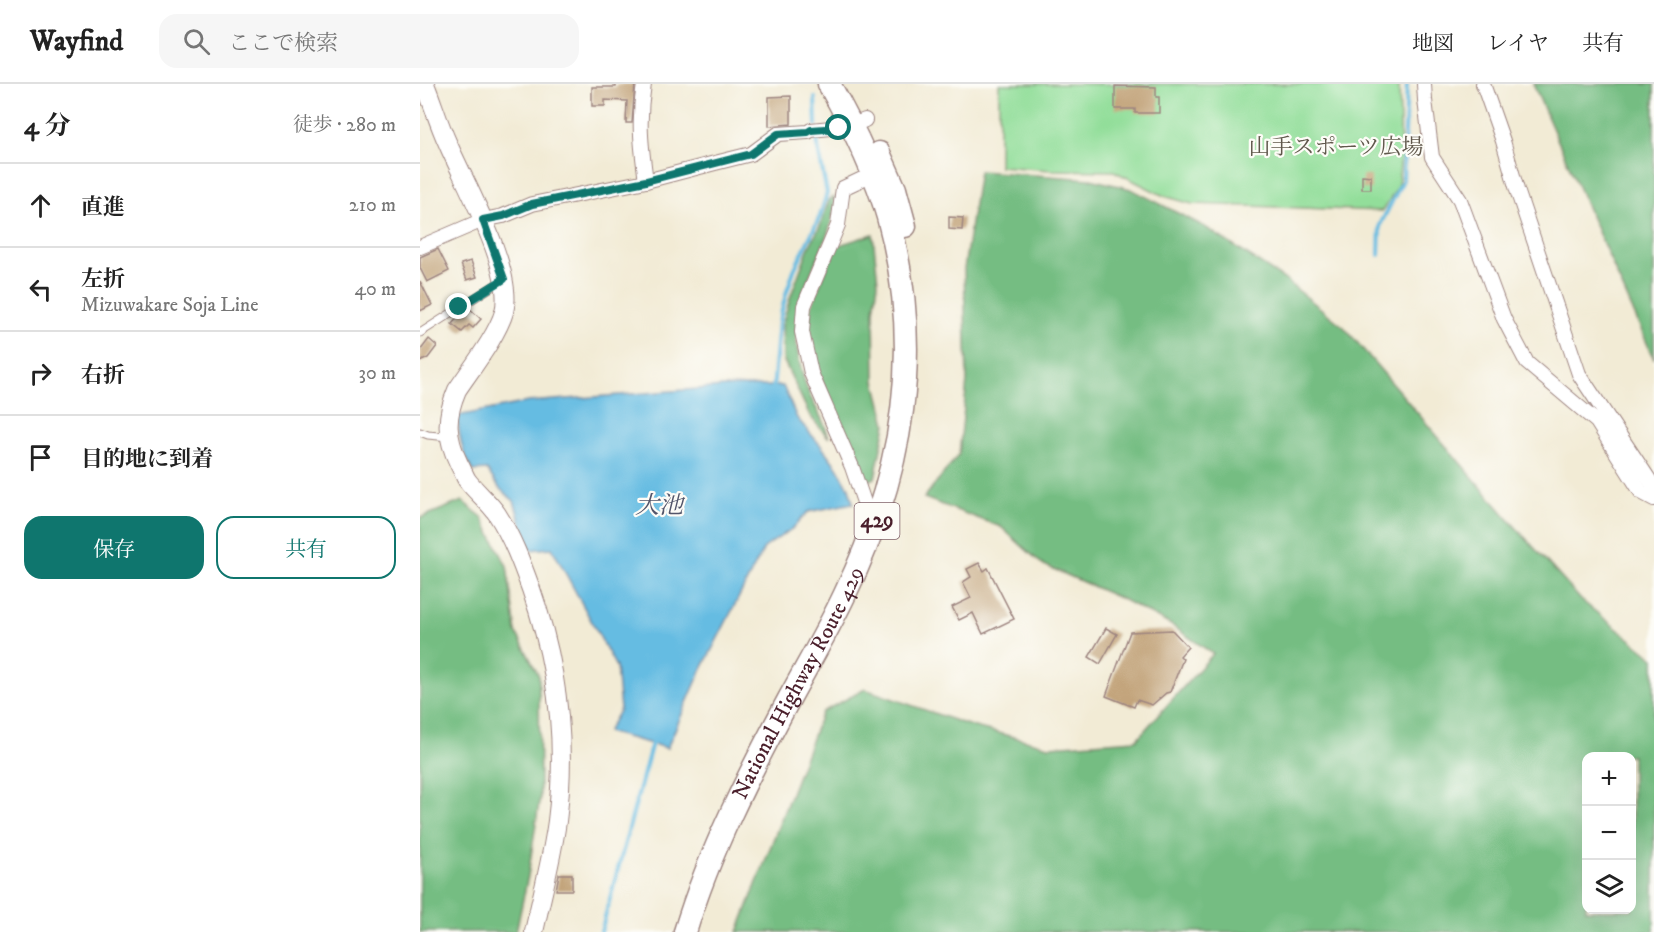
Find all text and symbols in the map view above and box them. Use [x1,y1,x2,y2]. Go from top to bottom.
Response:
search box [159,14,579,68]
text: Wayfind [30,24,123,59]
icon: search [180,25,213,58]
text: ここで検索 [228,30,338,57]
text: 地図 [1412,31,1454,57]
text: レイヤ [1487,31,1549,57]
text: 共有 [1582,31,1624,57]
text: 4 分 [24,110,71,143]
text: 徒歩 · 280 m [293,113,396,138]
route start [825,114,851,140]
park label: 山手スポーツ広場 [1248,134,1424,161]
icon: ahead [24,189,57,222]
text: 210 m [349,193,396,218]
text: 直進 [81,194,125,221]
text: 左折 [81,266,125,293]
icon: left [24,273,57,306]
text: 40 m [354,277,396,302]
text: Mizuwakare Soja Line [81,293,258,318]
route end [445,293,471,319]
icon: right [24,357,57,390]
text: 30 m [358,361,396,386]
text: 右折 [81,362,125,389]
icon: arrive [24,441,57,474]
text: 目的地に到着 [81,446,213,473]
water label: 大池 [635,491,686,521]
road number: 429 [854,503,900,539]
button: 保存 [24,516,204,579]
button: 共有 [216,516,396,579]
street label: National Highway Route 429 [726,562,869,804]
map controls [1582,752,1636,914]
button: + [1582,752,1636,806]
button: − [1582,806,1636,860]
button: layers [1582,860,1636,914]

